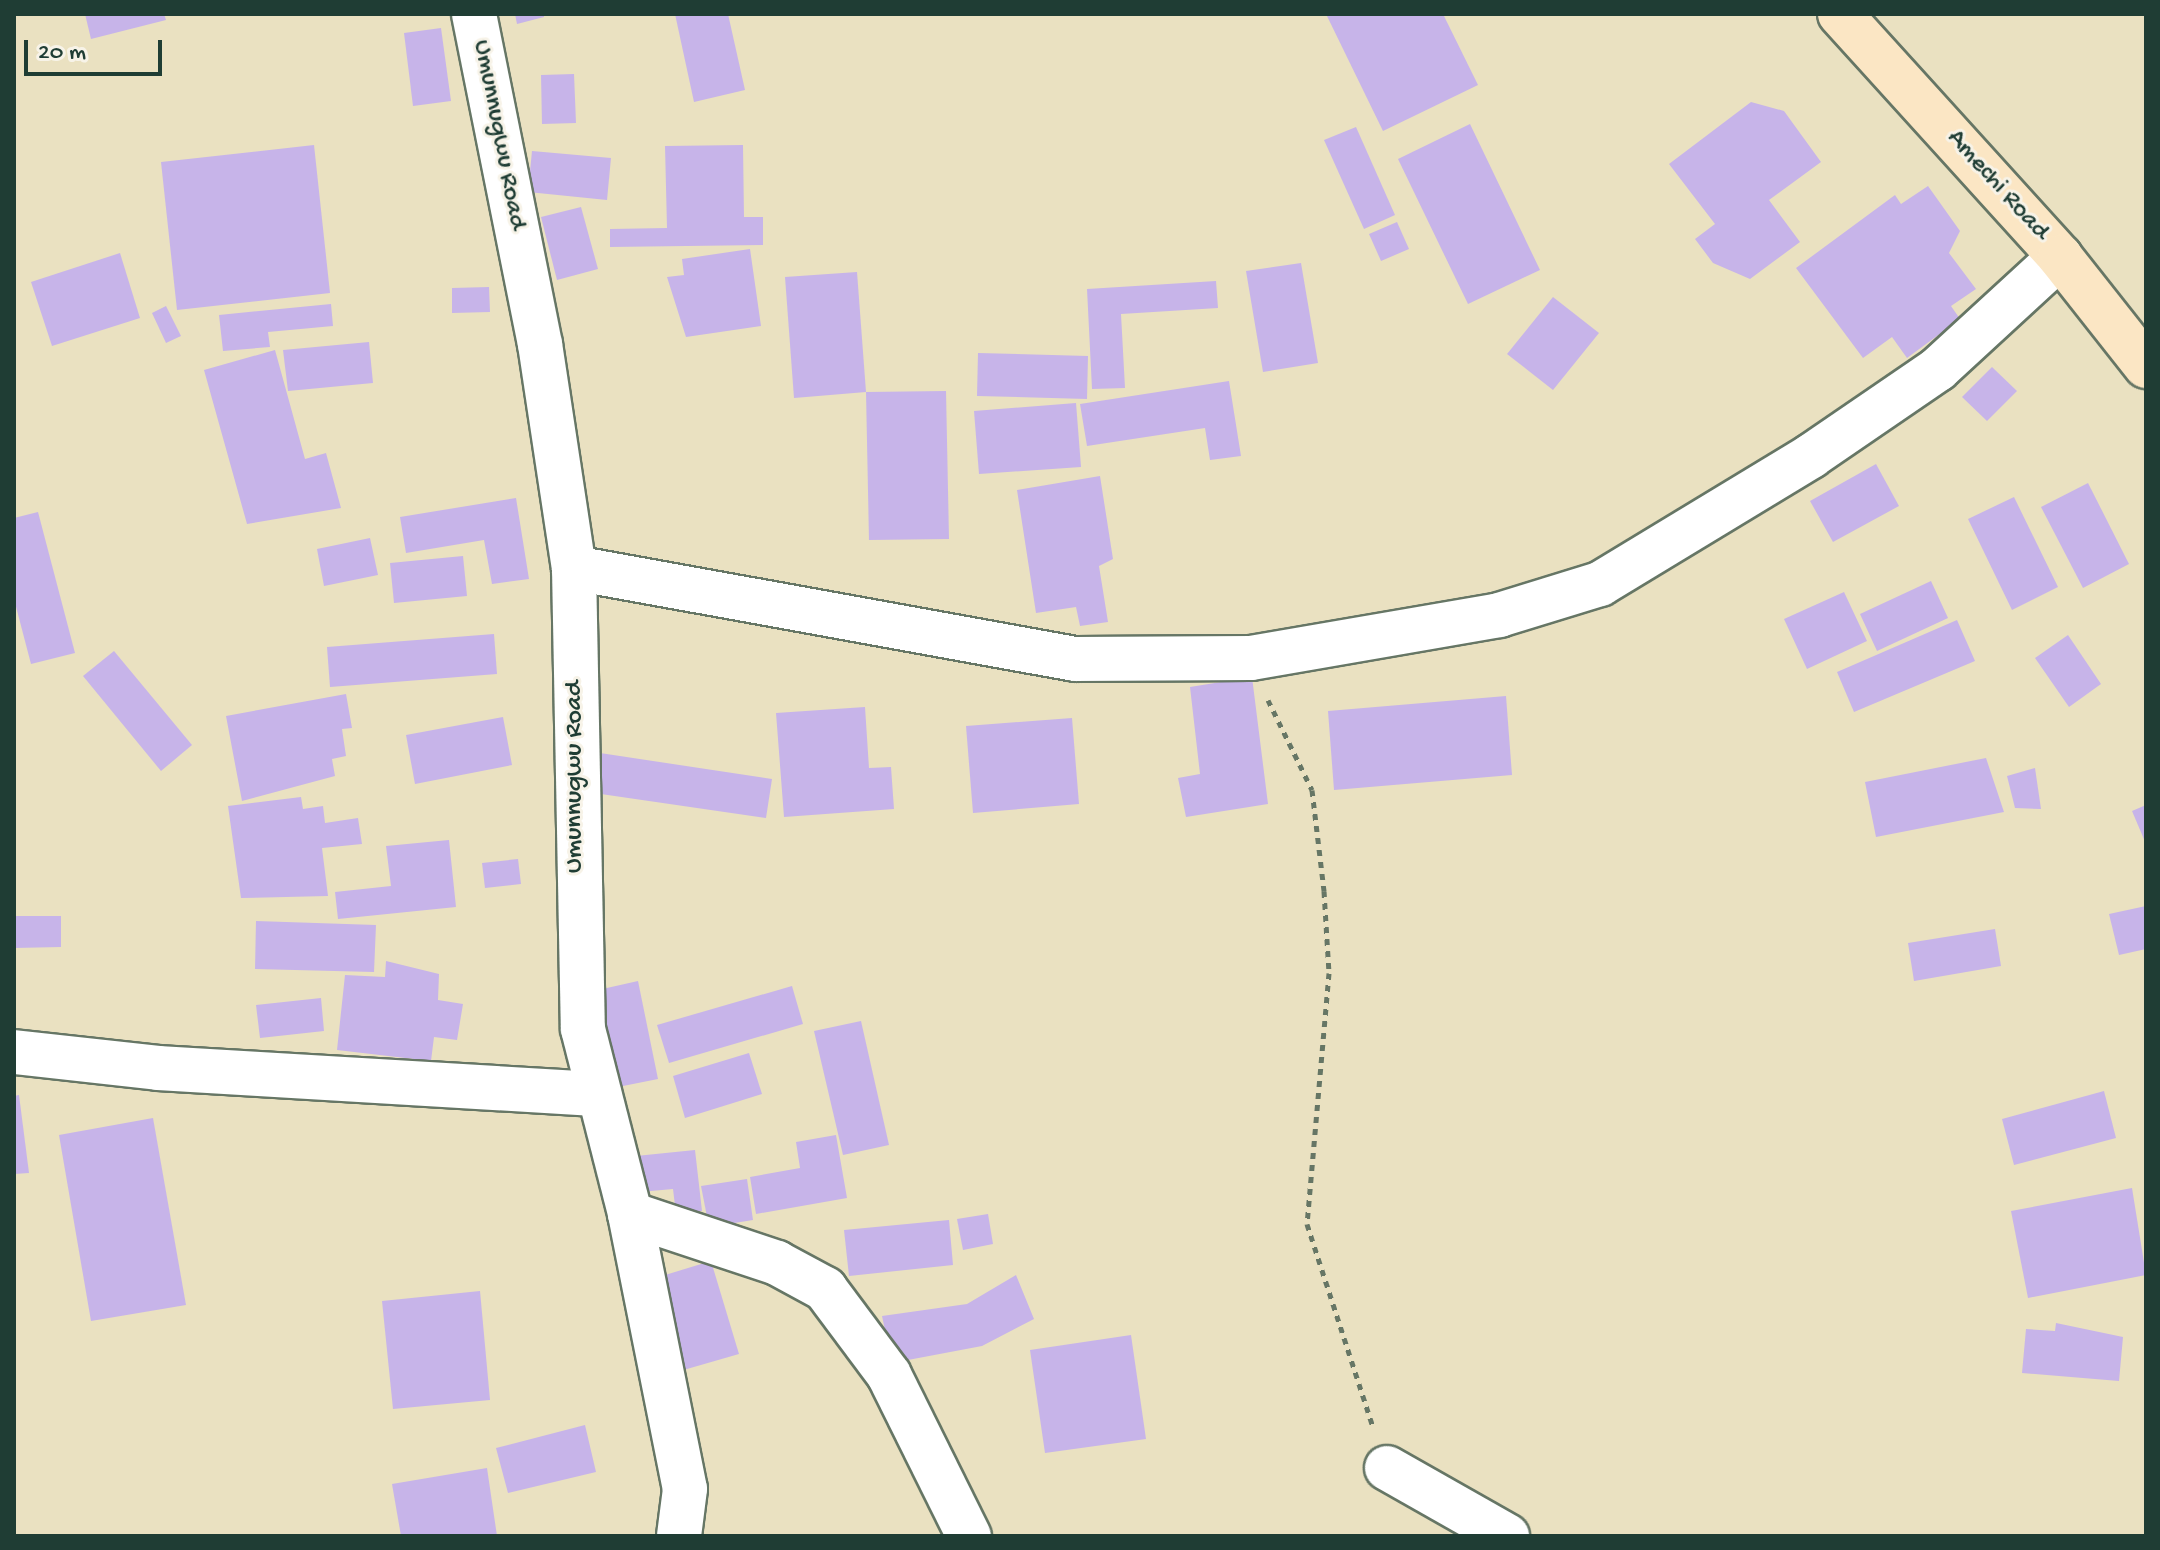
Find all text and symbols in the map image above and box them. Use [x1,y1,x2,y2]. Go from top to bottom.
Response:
scale bar [28,24,166,74]
street label: Umunnugwu Road [464,37,532,233]
text: 20 m [38,39,86,68]
street label: Amechi Road [1939,124,2055,248]
street label: Umunnugwu Road [560,681,592,873]

